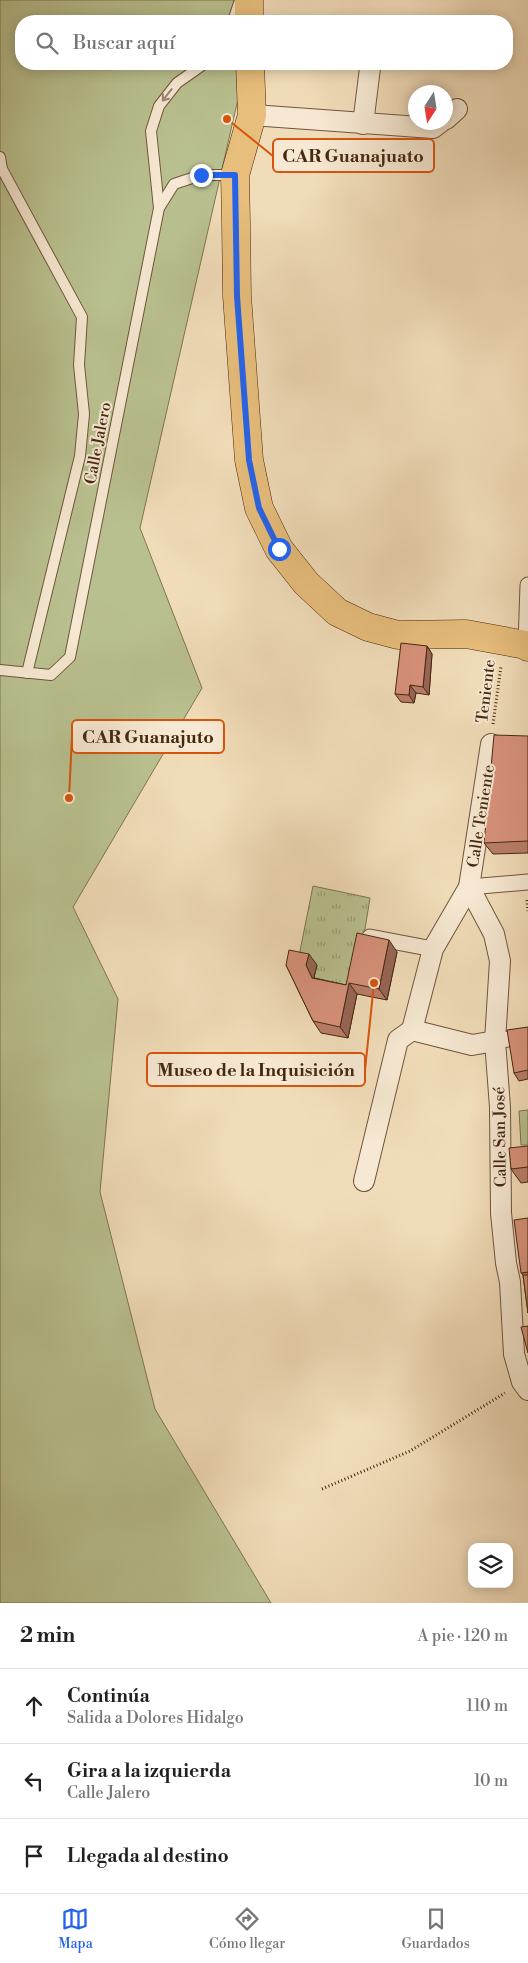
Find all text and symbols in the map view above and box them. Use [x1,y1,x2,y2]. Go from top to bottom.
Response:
search box [15,15,513,70]
icon: search [33,29,61,57]
text: Buscar aquí [73,31,175,55]
north arrow [408,85,453,130]
one-way arrow [162,89,173,102]
callout: CAR Guanajuato [273,139,434,172]
text: CAR Guanajuato [282,145,424,168]
route end [190,164,213,187]
street label: Calle Jalero [80,400,116,486]
route start [268,538,291,561]
street label: Teniente [472,658,500,724]
callout: CAR Guanajuto [72,720,224,753]
text: CAR Guanajuto [82,726,214,749]
street label: Calle Teniente [463,763,499,869]
callout: Museo de la Inquisición [147,1053,365,1086]
text: Museo de la Inquisición [157,1059,355,1082]
street label: Calle San José [489,1086,511,1188]
map controls [468,1543,513,1588]
button: layers [468,1543,513,1588]
text: 2 min [20,1623,75,1649]
text: A pie · 120 m [418,1626,508,1646]
text: Continúa [67,1684,150,1708]
icon: ahead [20,1692,48,1720]
text: 110 m [466,1696,508,1716]
text: Salida a Dolores Hidalgo [67,1708,244,1728]
text: Gira a la izquierda [67,1759,231,1783]
icon: left [20,1767,48,1795]
text: 10 m [474,1771,508,1791]
text: Calle Jalero [67,1783,150,1803]
icon: arrive [20,1842,48,1870]
text: Llegada al destino [67,1844,229,1868]
tab: Mapa [58,1905,93,1953]
tab: Cómo llegar [209,1905,285,1953]
tab: Guardados [402,1905,470,1953]

